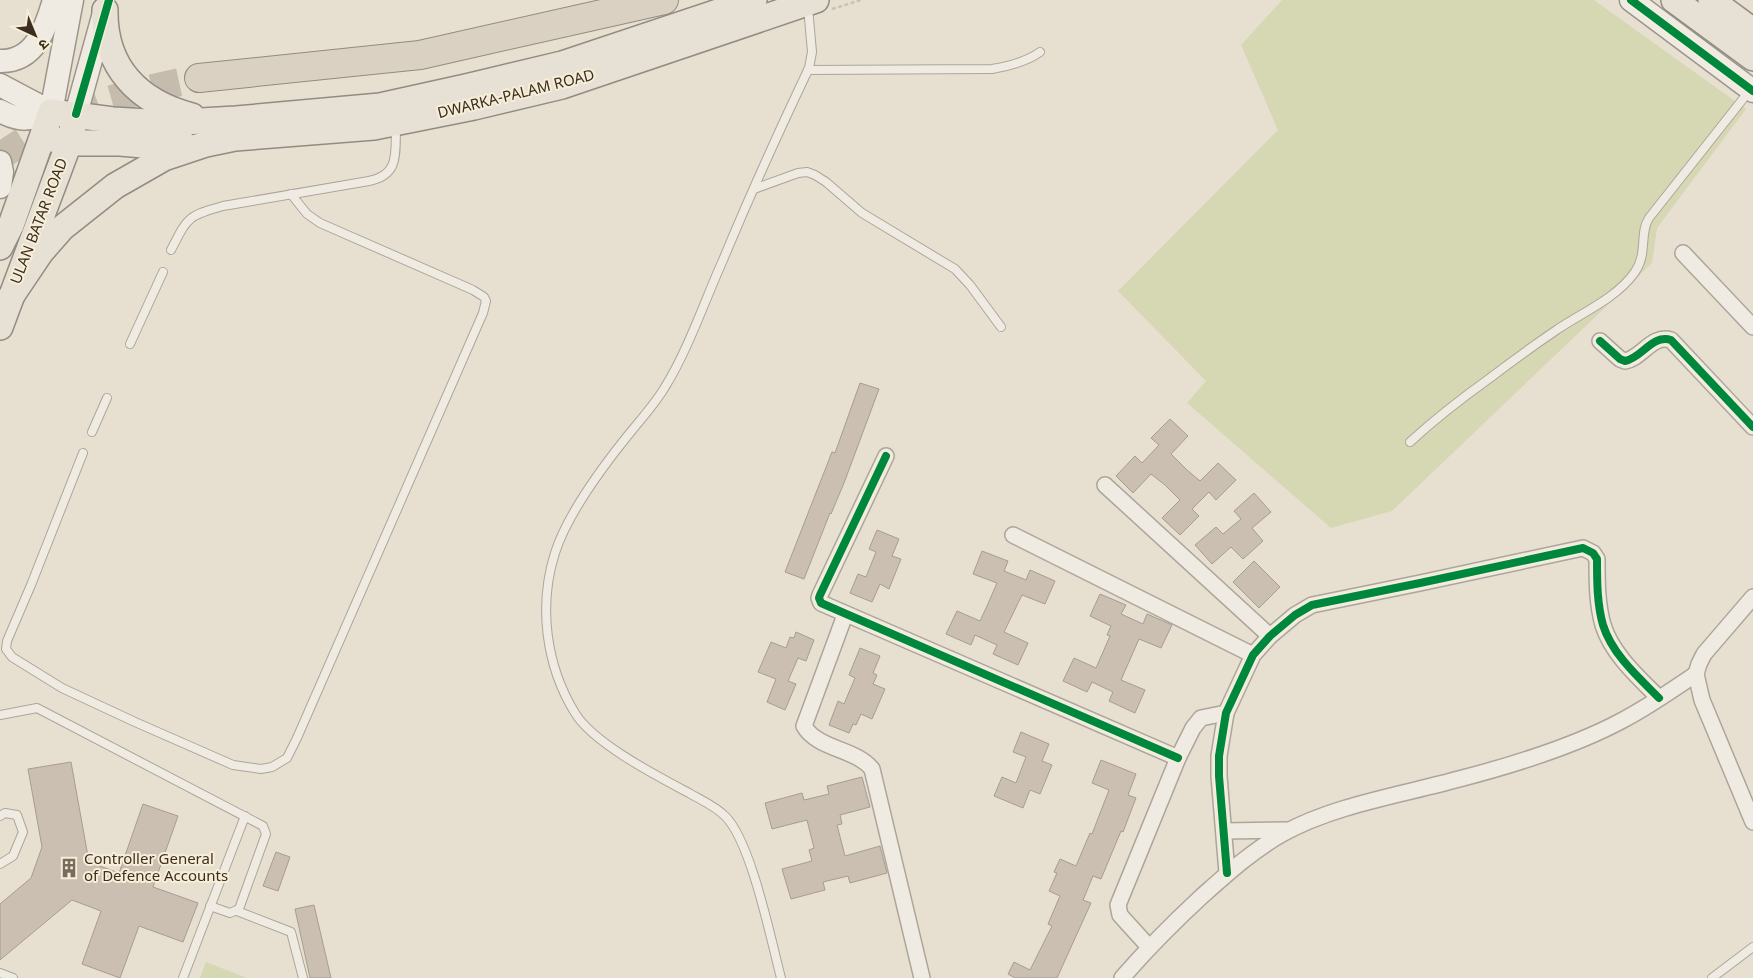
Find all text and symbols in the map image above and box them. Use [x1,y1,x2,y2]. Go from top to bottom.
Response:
north arrow [10,10,60,60]
text: उ [33,34,53,54]
street label: DWARKA-PALAM ROAD [436,67,597,124]
street label: ULAN BATAR ROAD [8,156,73,287]
place label: Controller General of Defence Accounts [84,851,228,887]
building icon: Controller General of Defence Accounts [58,857,80,879]

